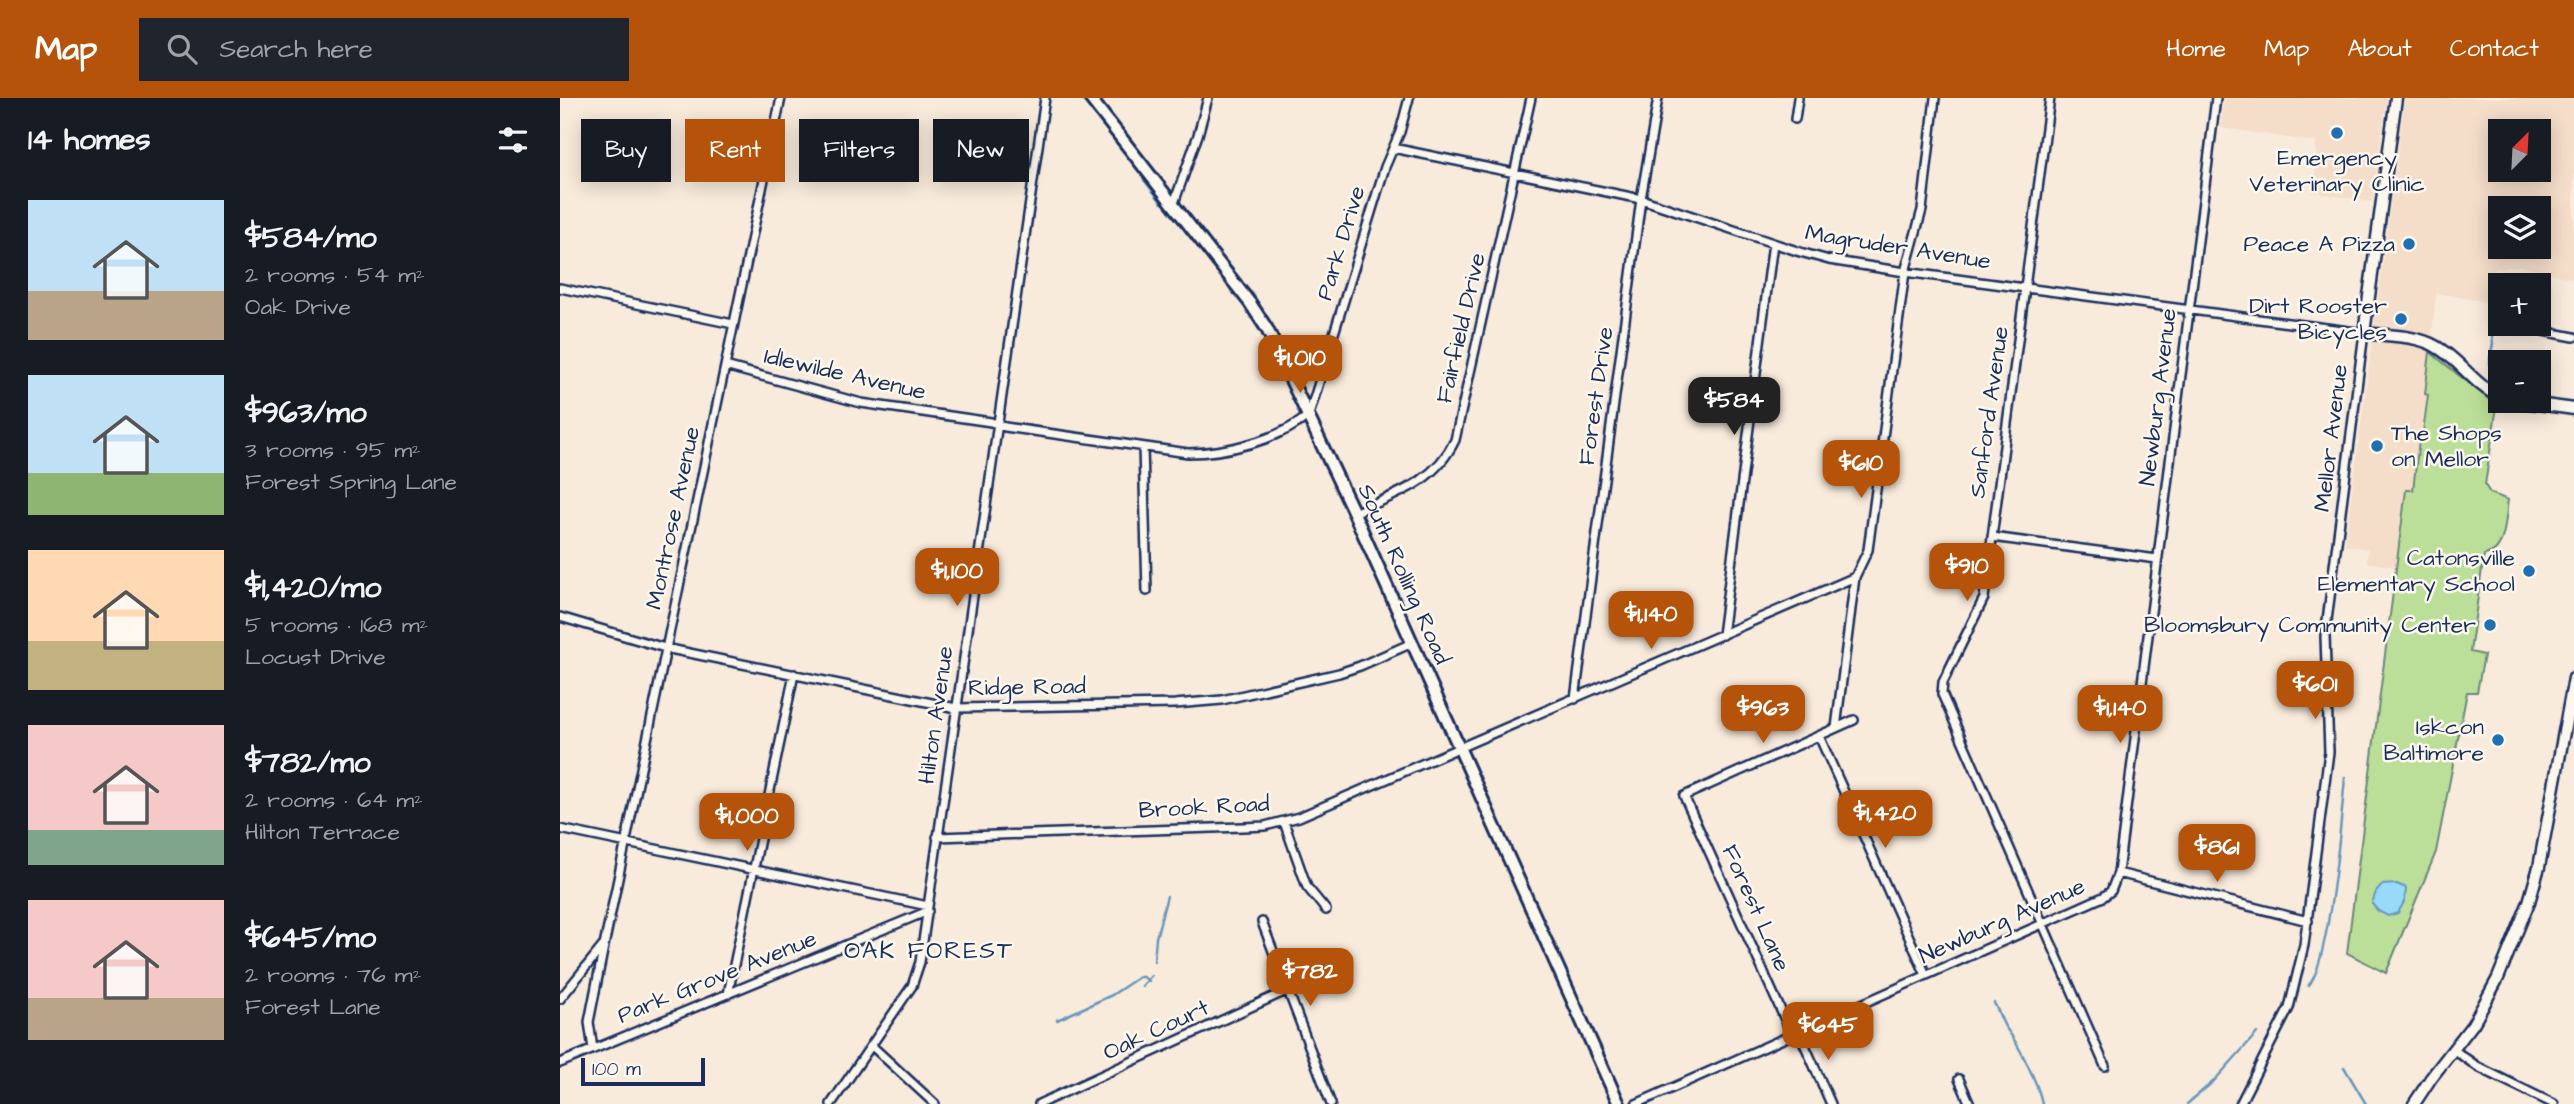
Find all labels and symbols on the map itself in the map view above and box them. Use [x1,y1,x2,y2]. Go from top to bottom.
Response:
north arrow [2488,119,2552,182]
marker: Emergency Veterinary Clinic [2329,125,2345,141]
place label: Emergency Veterinary Clinic [2249,142,2425,201]
street label: Park Drive [1308,182,1374,304]
street label: Magruder Avenue [1803,217,1993,278]
place label: Peace A Pizza [2243,228,2395,260]
marker: Peace A Pizza [2401,236,2417,252]
street label: Fairfield Drive [1428,250,1494,406]
place label: Dirt Rooster Bicycles [2249,290,2387,349]
street label: Newburg Avenue [2131,306,2186,488]
marker: Dirt Rooster Bicycles [2393,311,2409,327]
street label: Sanford Avenue [1961,324,2017,500]
street label: Forest Drive [1570,325,1622,467]
pin: $1,010 [1243,336,1357,395]
street label: Idlewilde Avenue [761,340,929,408]
street label: Mellor Avenue [2306,362,2356,514]
pin: $584 [1693,378,1775,437]
place label: The Shops on Mellor [2391,417,2502,475]
street label: Montrose Avenue [638,424,708,612]
marker: The Shops on Mellor [2369,438,2385,454]
pin: $610 [1820,440,1902,500]
street label: South Rolling Road [1349,479,1458,670]
place label: Catonsville Elementary School [2318,542,2515,601]
pin: $910 [1926,544,2008,603]
pin: $1,100 [900,548,1014,608]
marker: Catonsville Elementary School [2521,563,2537,579]
pin: $1,140 [1594,592,1708,651]
place label: Bloomsbury Community Center [2144,609,2476,642]
marker: Bloomsbury Community Center [2482,617,2498,633]
street label: Hilton Avenue [911,644,961,786]
pin: $601 [2274,662,2356,721]
street label: Ridge Road [968,670,1086,705]
pin: $963 [1722,686,1804,745]
pin: $1,140 [2063,686,2177,745]
place label: Iskcon Baltimore [2384,711,2484,769]
marker: Iskcon Baltimore [2490,732,2506,748]
street label: Brook Road [1138,788,1270,826]
pin: $1,420 [1828,790,1942,850]
pin: $1,000 [690,794,804,853]
pin: $861 [2176,824,2258,884]
street label: Forest Lane [1714,840,1798,976]
street label: Newburg Avenue [1914,870,2090,973]
street label: Park Grove Avenue [613,922,821,1032]
district label: OAK FOREST [844,934,1014,968]
pin: $782 [1269,948,1351,1008]
street label: Oak Court [1098,991,1215,1068]
pin: $645 [1787,1002,1869,1062]
scale bar [581,1055,705,1087]

